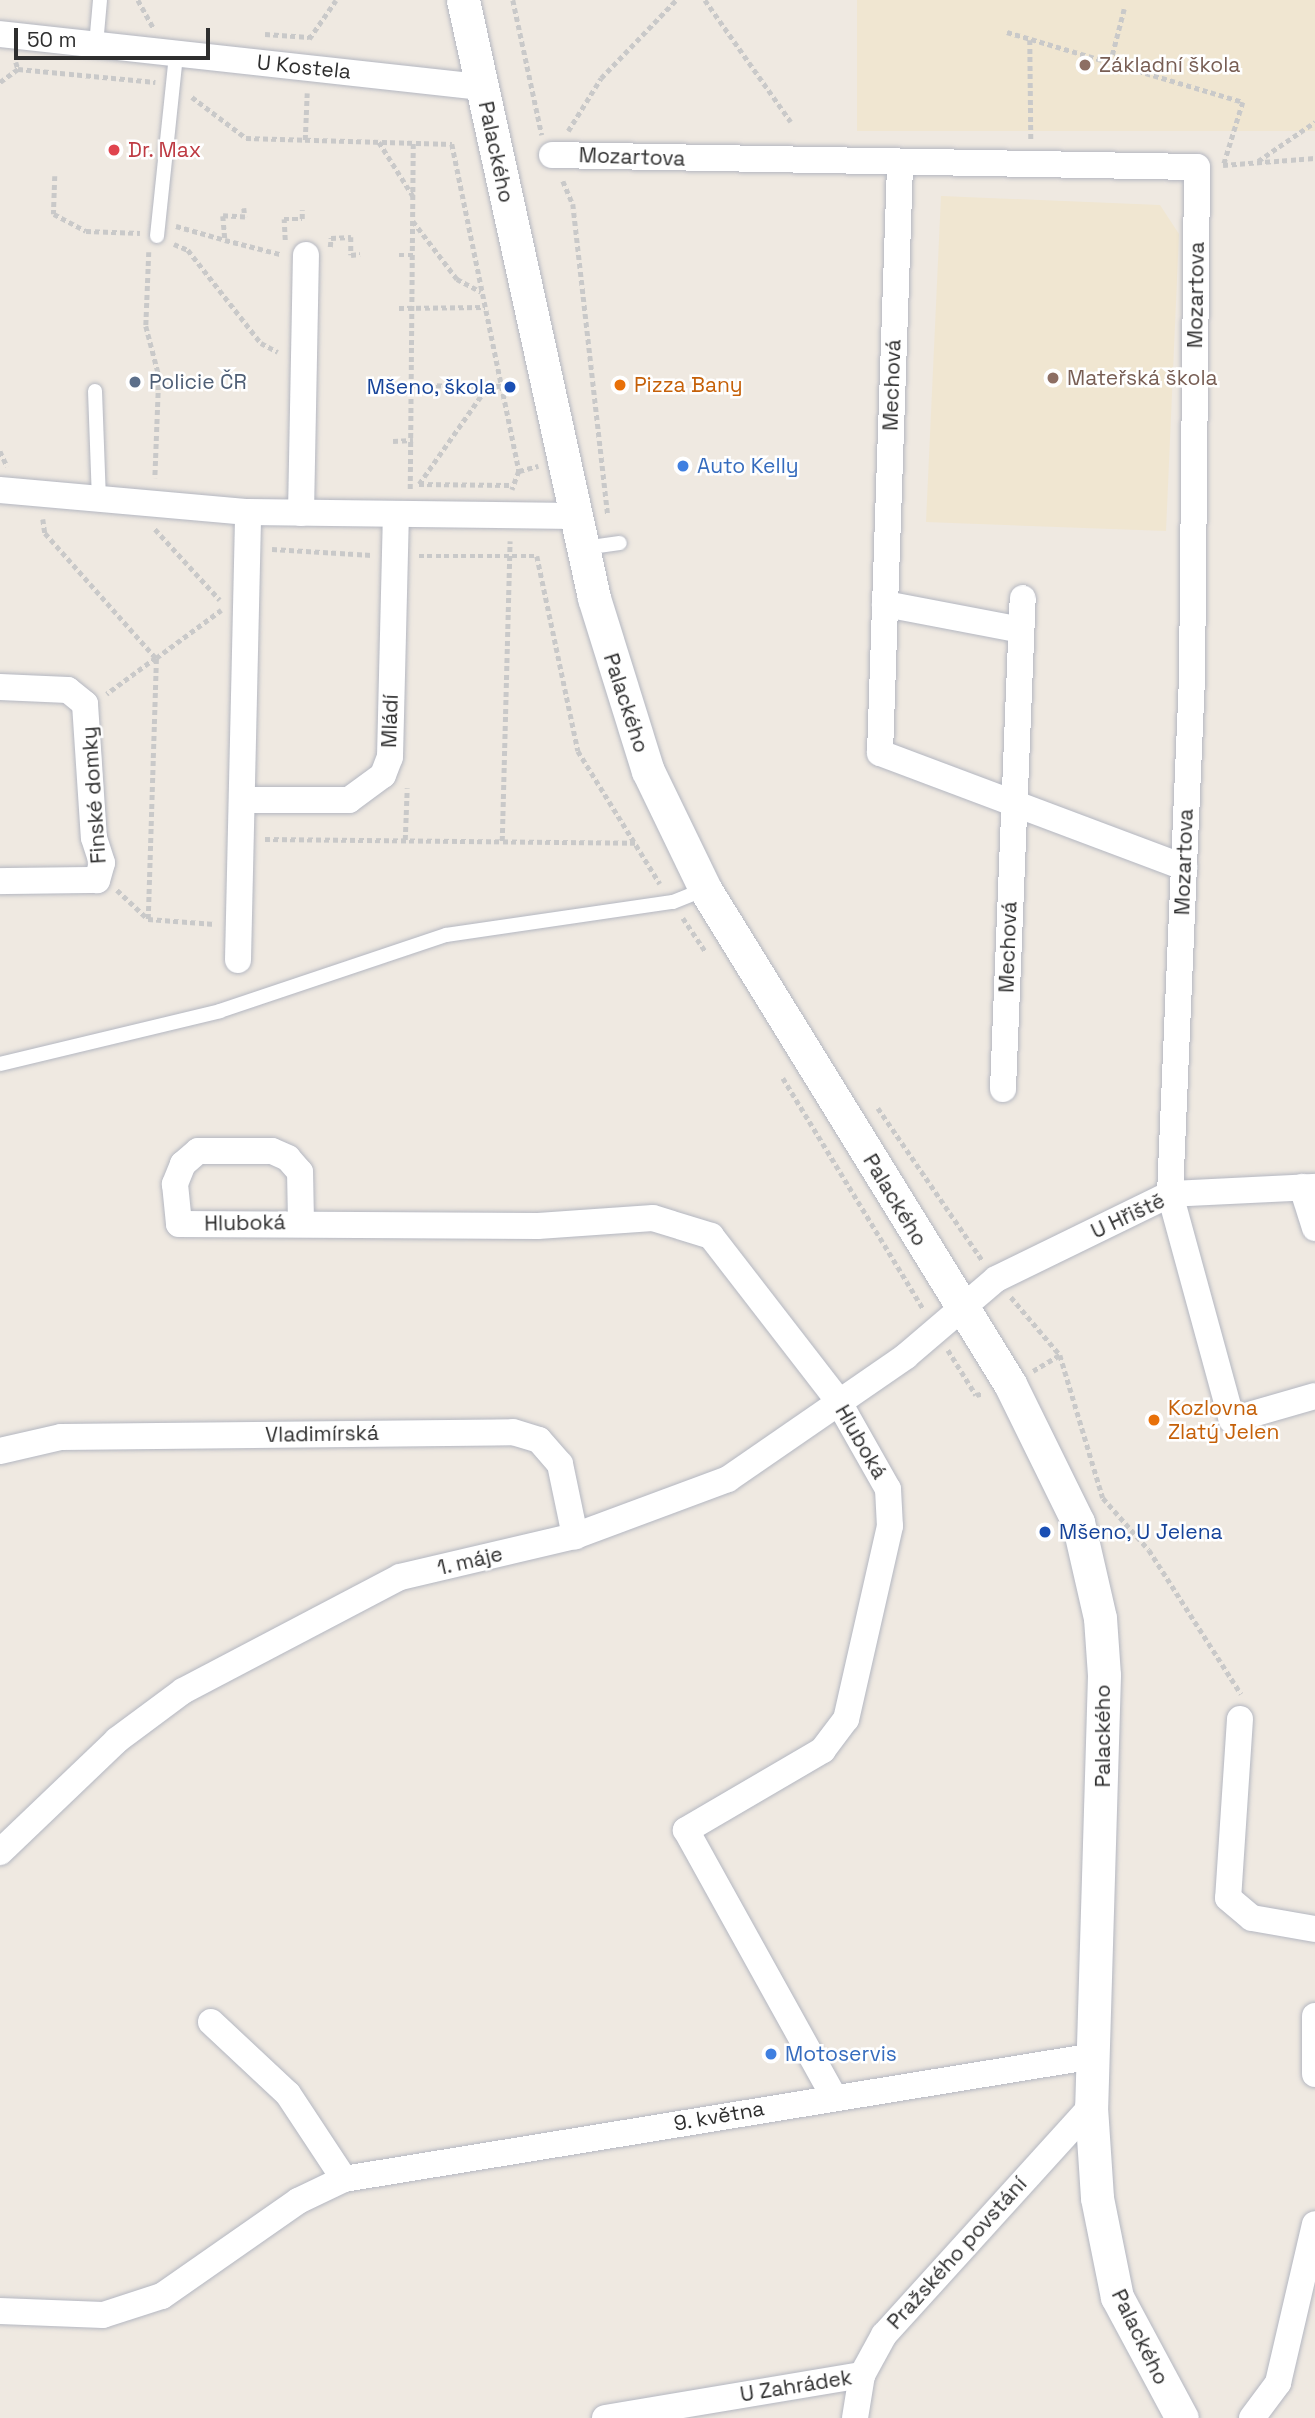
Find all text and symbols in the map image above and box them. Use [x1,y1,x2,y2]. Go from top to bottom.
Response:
scale bar [18,14,214,58]
text: 50 m [27,26,77,53]
street label: U Kostela [256,50,352,84]
place label: Základní škola [1099,52,1240,78]
marker: Základní škola [1077,57,1093,73]
street label: Palackého [473,99,519,205]
place label: Dr. Max [128,137,202,163]
marker: Dr. Max [106,142,122,158]
street label: Mozartova [578,143,686,171]
street label: Mozartova [1182,242,1210,348]
street label: Mechová [878,339,906,431]
place label: Mateřská škola [1067,365,1218,391]
place label: Policie ČR [149,369,247,395]
marker: Mateřská škola [1045,370,1061,386]
place label: Pizza Bany [634,372,743,398]
marker: Policie ČR [127,374,143,390]
place label: Mšeno, škola [366,374,496,400]
marker: Pizza Bany [612,377,628,393]
marker: Mšeno, škola [502,379,518,395]
place label: Auto Kelly [697,453,799,479]
marker: Auto Kelly [675,458,691,474]
street label: Palackého [598,650,654,756]
street label: Mládí [376,694,404,748]
street label: Finské domky [77,725,111,865]
street label: Mozartova [1170,808,1198,916]
street label: Mechová [994,901,1022,993]
street label: Palackého [858,1149,932,1251]
street label: U Hřiště [1087,1188,1169,1244]
street label: Hluboká [204,1210,286,1236]
place label: Kozlovna Zlatý Jelen [1168,1395,1279,1445]
street label: Hluboká [830,1400,892,1484]
marker: Kozlovna Zlatý Jelen [1146,1412,1162,1428]
street label: Vladimírská [265,1420,379,1448]
place label: Mšeno, U Jelena [1059,1519,1223,1545]
marker: Mšeno, U Jelena [1037,1524,1053,1540]
street label: 1. máje [434,1541,506,1581]
street label: Palackého [1090,1685,1116,1787]
place label: Motoservis [785,2041,897,2067]
marker: Motoservis [763,2046,779,2062]
street label: 9. května [671,2096,767,2136]
street label: Pražského povstání [882,2172,1032,2334]
street label: Palackého [1106,2285,1174,2389]
street label: U Zahrádek [738,2365,854,2407]

